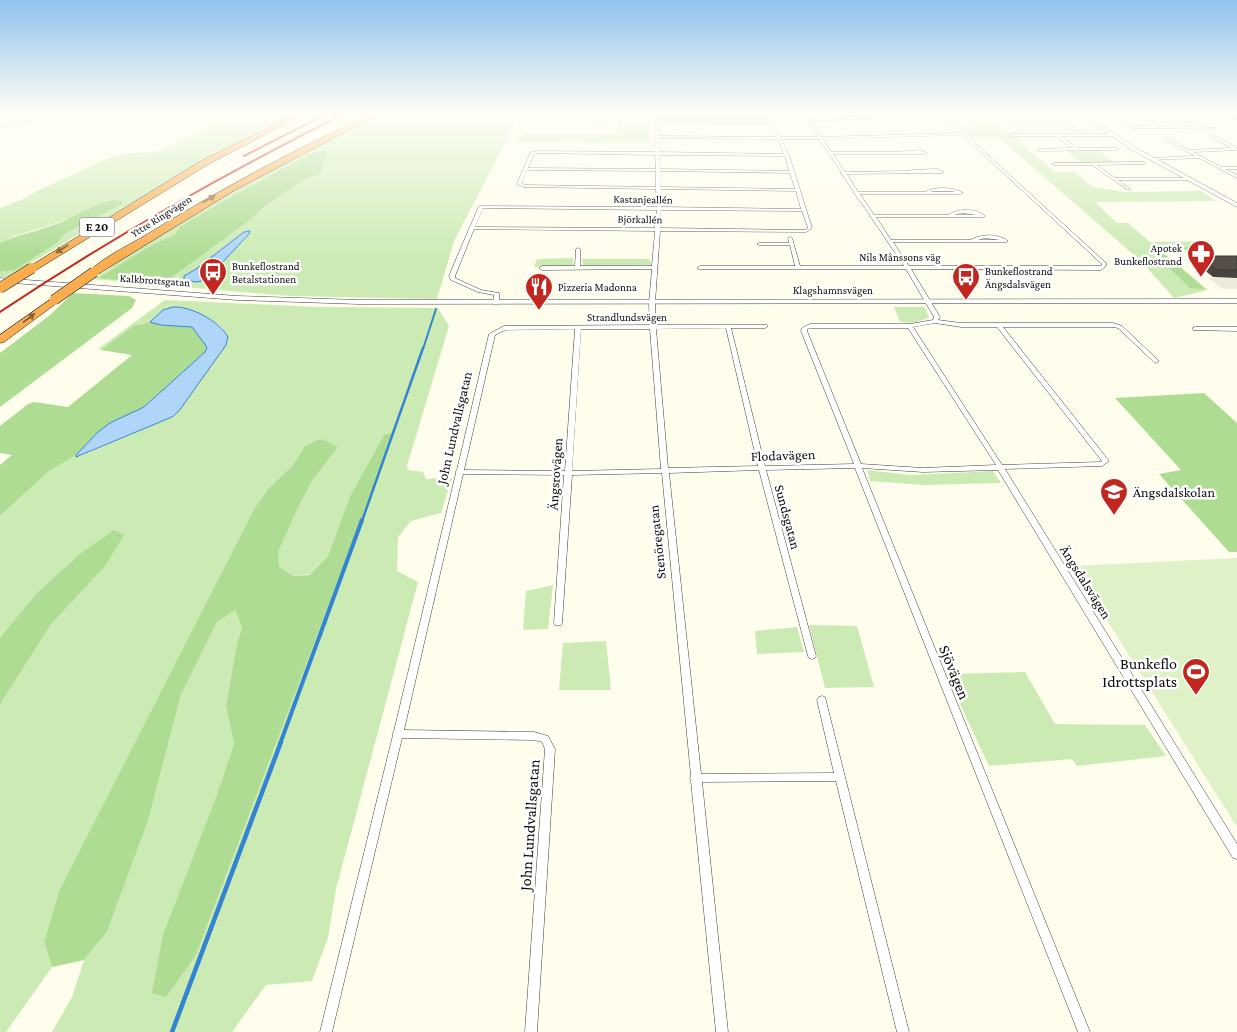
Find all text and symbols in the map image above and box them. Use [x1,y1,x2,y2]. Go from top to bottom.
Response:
street label: Yttre Ringvägen [128,192,194,240]
street label: Kastanjeallén [613,192,673,207]
one-way arrow [203,195,216,204]
street label: Björkallén [617,213,663,226]
road number: E 20 [80,218,114,236]
pharmacy icon: Apotek Bunkeflostrand [1186,239,1216,278]
place label: Apotek Bunkeflostrand [1114,242,1183,267]
one-way arrow [55,245,69,254]
street label: Nils Månssons väg [859,251,941,264]
bus stop icon: Bunkeflostrand Betalstationen [198,257,228,296]
place label: Bunkeflostrand Betalstationen [232,260,300,285]
bus stop icon: Bunkeflostrand Ängsdalsvägen [951,262,981,301]
place label: Bunkeflostrand Ängsdalsvägen [985,265,1053,291]
street label: Kalkbrottsgatan [119,272,191,289]
restaurant icon: Pizzeria Madonna [524,272,554,311]
place label: Pizzeria Madonna [558,281,637,293]
street label: Klagshamnsvägen [793,284,873,297]
street label: Strandlundsvägen [587,311,667,324]
one-way arrow [22,313,35,324]
street label: John Lundvallsgatan [433,370,475,488]
street label: Ängsrovägen [544,437,566,511]
street label: Flodavägen [750,446,816,464]
school or university icon: Ängsdalskolan [1099,477,1129,516]
street label: Sundsgatan [772,483,804,551]
place label: Ängsdalskolan [1133,484,1215,500]
street label: Stenöregatan [645,504,669,580]
street label: Ängsdalsvägen [1057,542,1115,622]
street label: Sjövägen [935,642,973,703]
place label: Bunkeflo Idrottsplats [1102,655,1177,691]
sports icon: Bunkeflo Idrottsplats [1181,657,1211,696]
street label: John Lundvallsgatan [516,758,544,893]

